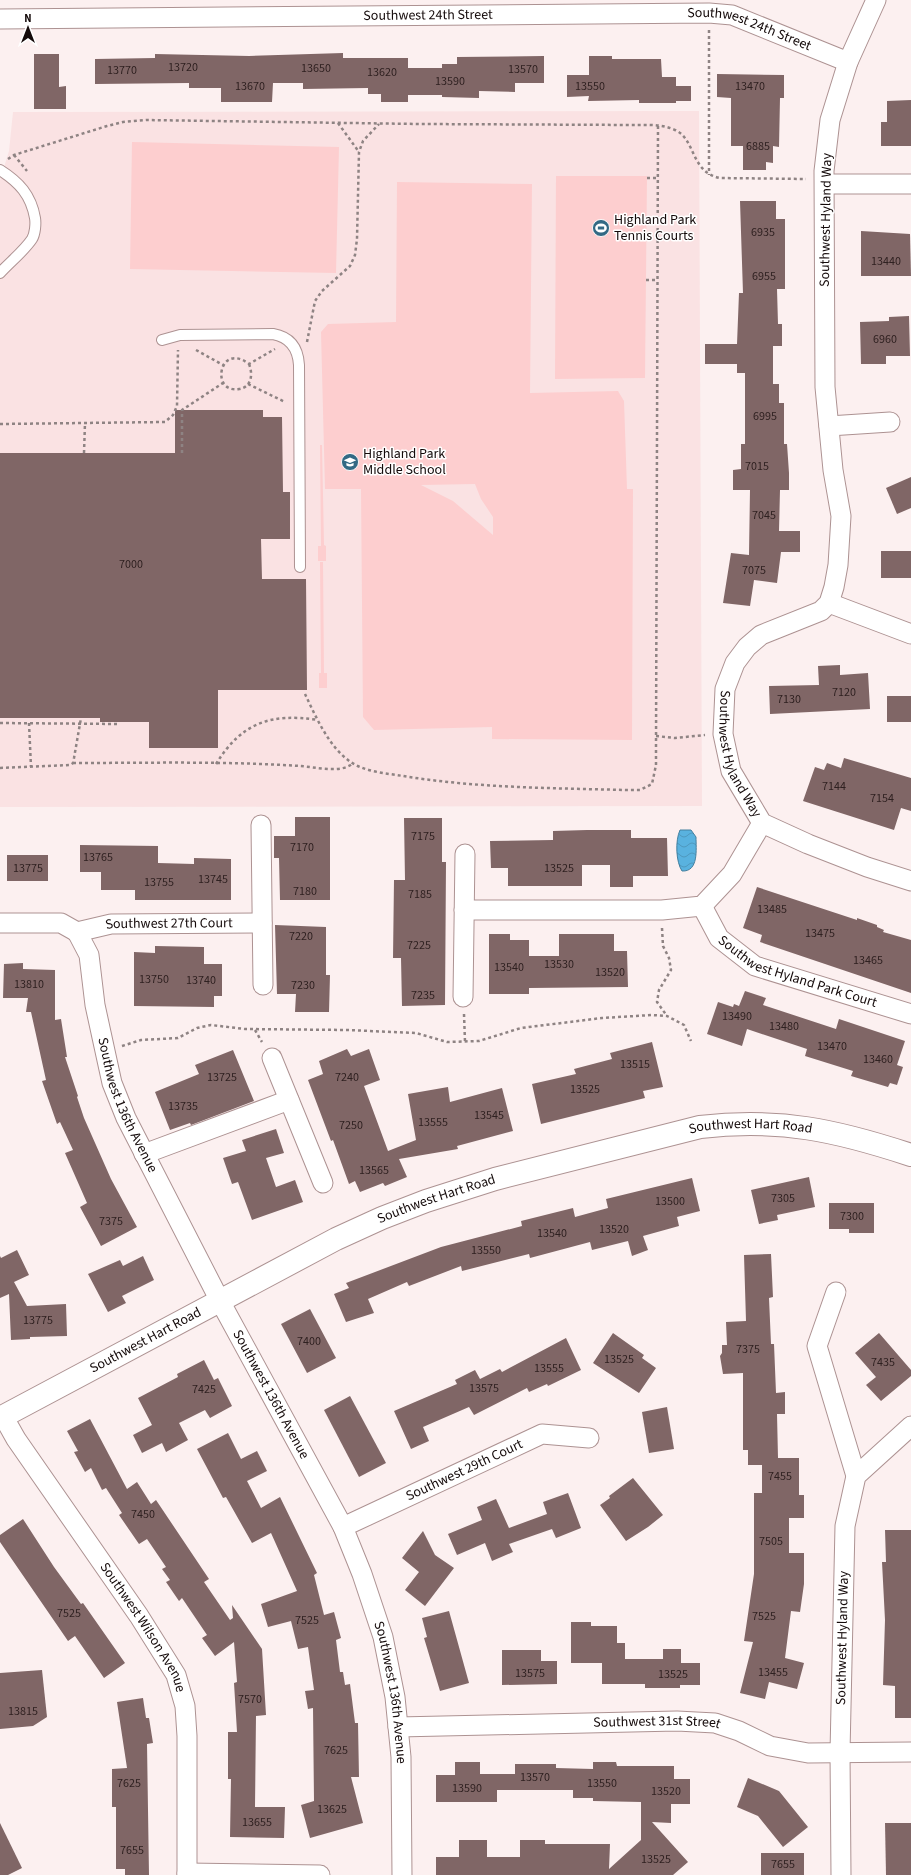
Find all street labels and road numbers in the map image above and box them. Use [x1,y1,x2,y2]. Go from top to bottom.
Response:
street label: Southwest 24th Street [687,3,814,56]
street label: Southwest 24th Street [363,5,493,26]
street label: Southwest Hyland Way [815,152,837,287]
street label: Southwest Hyland Way [713,690,767,822]
street label: Southwest 27th Court [103,913,233,935]
street label: Southwest Hyland Park Court [714,931,880,1013]
street label: Southwest 136th Avenue [92,1036,163,1176]
street label: Southwest Hart Road [687,1114,814,1139]
street label: Southwest Hart Road [374,1169,498,1229]
street label: Southwest Hart Road [86,1302,205,1378]
street label: Southwest 136th Avenue [228,1326,314,1463]
street label: Southwest 29th Court [403,1434,526,1506]
street label: Southwest Wilson Avenue [95,1558,191,1695]
street label: Southwest Hyland Way [831,1570,854,1705]
street label: Southwest 136th Avenue [368,1618,411,1764]
street label: Southwest 31st Street [593,1711,724,1734]

